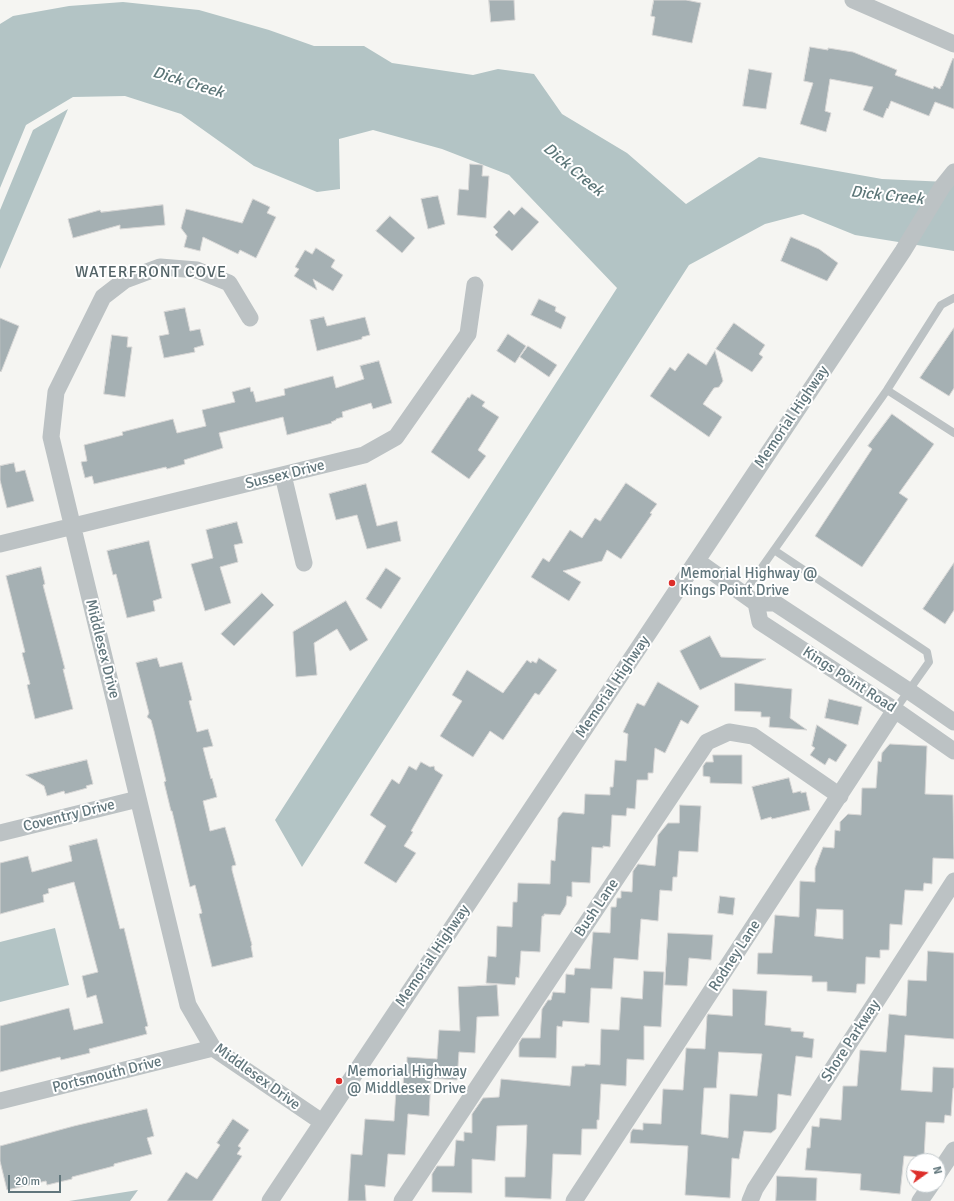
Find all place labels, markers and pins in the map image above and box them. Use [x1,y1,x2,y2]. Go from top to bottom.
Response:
place label: Memorial Highway @ Kings Point Drive [680,565,817,600]
marker: Memorial Highway @ Kings Point Drive [667,578,677,588]
place label: Memorial Highway @ Middlesex Drive [347,1063,467,1098]
marker: Memorial Highway @ Middlesex Drive [334,1076,344,1086]

